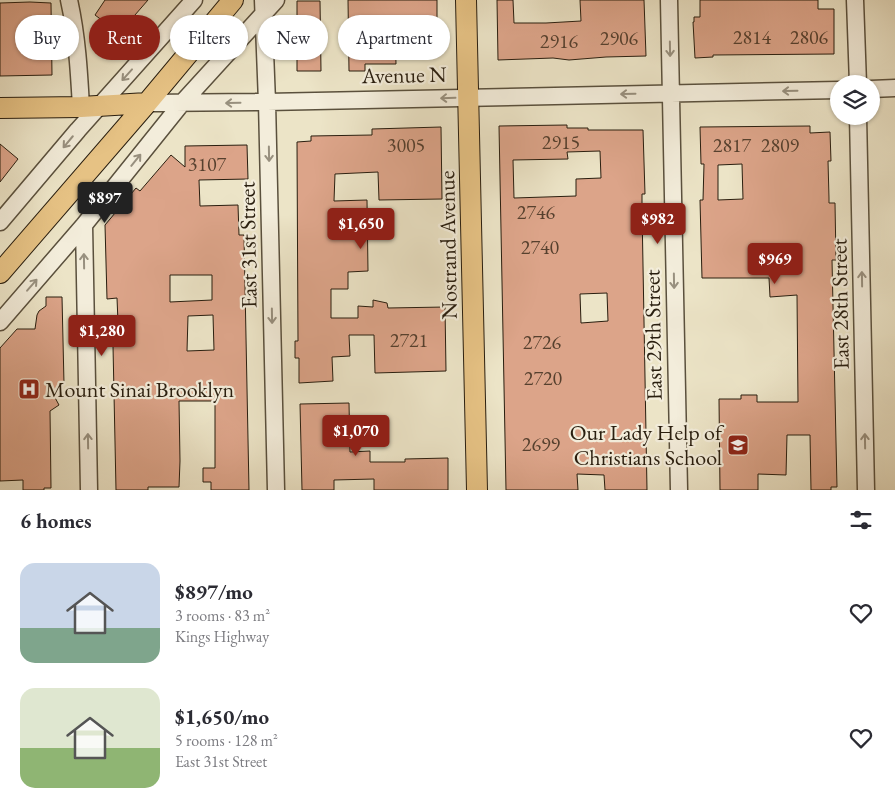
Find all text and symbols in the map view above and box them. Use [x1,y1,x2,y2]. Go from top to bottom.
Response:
chip: Buy [15,15,79,60]
chip: Rent [89,15,160,60]
chip: Filters [170,15,248,60]
chip: New [258,15,328,60]
chip: Apartment [338,15,450,60]
house number: 2814 [733,24,772,50]
house number: 2806 [790,24,829,50]
house number: 2906 [600,25,639,51]
house number: 2916 [540,28,579,54]
one-way arrow [665,40,675,56]
street label: Avenue N [360,60,447,90]
one-way arrow [121,69,133,82]
map controls [830,75,880,125]
button: layers [830,75,880,125]
one-way arrow [782,86,798,95]
one-way arrow [620,89,636,99]
one-way arrow [440,93,456,103]
one-way arrow [225,98,241,107]
house number: 2915 [542,129,580,155]
house number: 3005 [387,132,425,158]
house number: 2817 [713,132,752,158]
house number: 2809 [761,132,800,158]
one-way arrow [63,135,74,148]
one-way arrow [264,145,273,161]
house number: 3107 [188,151,227,177]
one-way arrow [130,154,141,167]
street label: Nostrand Avenue [432,170,464,320]
street label: East 31st Street [232,181,264,309]
pin: $897 [75,182,135,224]
text: $897 [89,187,121,208]
house number: 2746 [517,199,556,225]
pin: $982 [628,202,688,245]
pin: $1,650 [320,208,402,250]
text: $982 [642,208,674,229]
text: $1,650 [338,213,384,234]
house number: 2740 [521,234,560,260]
street label: East 28th Street [824,238,856,370]
pin: $969 [745,242,805,285]
text: $969 [759,248,791,269]
one-way arrow [79,254,89,270]
street label: East 29th Street [637,269,669,401]
one-way arrow [857,271,867,288]
one-way arrow [670,273,679,289]
one-way arrow [26,278,38,291]
one-way arrow [267,308,277,324]
pin: $1,280 [61,314,143,357]
text: $1,280 [79,320,125,341]
house number: 2721 [390,327,428,353]
house number: 2726 [523,329,562,355]
house number: 2720 [524,365,563,391]
place label: Mount Sinai Brooklyn [45,375,235,404]
hospital icon: Mount Sinai Brooklyn [17,377,41,401]
pin: $1,070 [315,414,397,457]
place label: Our Lady Help of Christians School [570,418,725,472]
text: $1,070 [333,420,379,441]
house number: 2699 [522,431,561,457]
school or university icon: Our Lady Help of Christians School [726,433,750,457]
one-way arrow [83,434,93,450]
one-way arrow [860,434,870,450]
icon: filters [847,506,875,534]
text: 6 homes [20,507,92,534]
text: $897/mo [175,578,253,605]
icon: home [60,583,120,643]
icon: heart [847,599,875,627]
text: 3 rooms · 83 m² [175,605,270,626]
text: Kings Highway [175,626,269,647]
text: $1,650/mo [175,703,269,730]
icon: home [60,708,120,768]
icon: heart [847,724,875,752]
text: 5 rooms · 128 m² [175,730,278,751]
text: East 31st Street [175,751,267,772]

